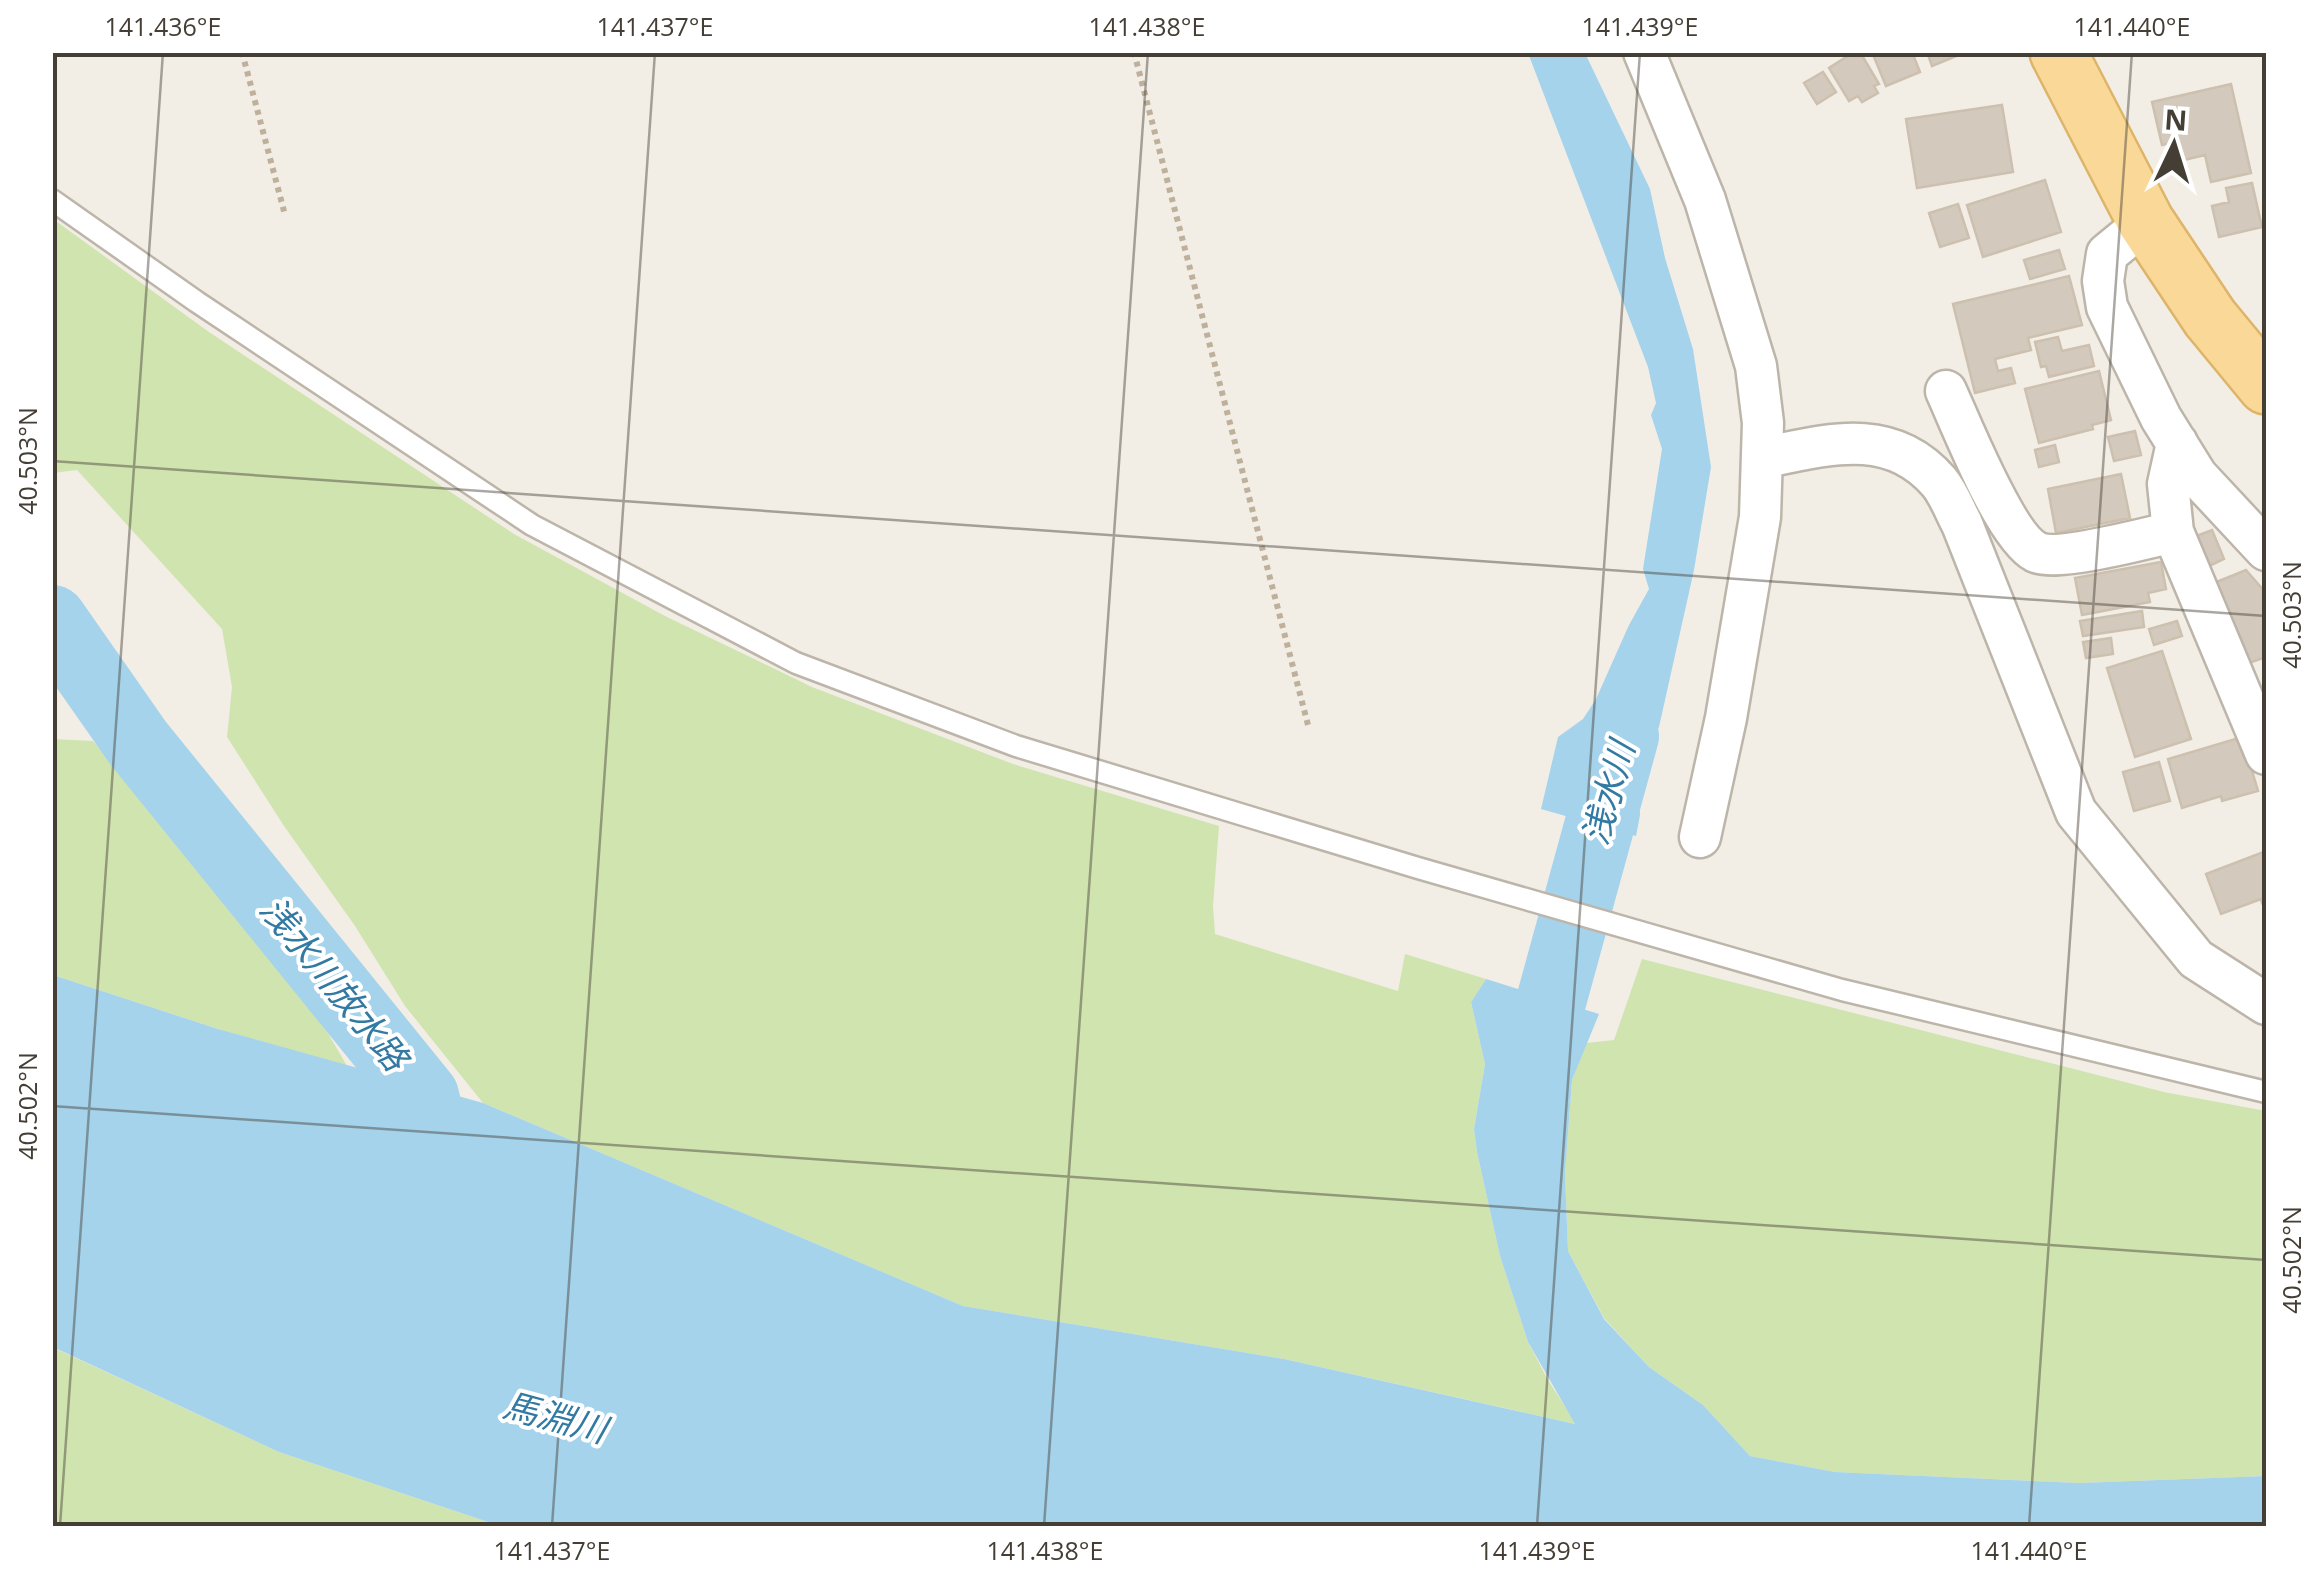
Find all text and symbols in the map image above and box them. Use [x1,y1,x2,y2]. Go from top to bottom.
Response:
text: 141.436°E [105,9,221,43]
text: 141.437°E [597,9,713,43]
text: 141.438°E [1089,9,1205,43]
text: 141.439°E [1582,9,1698,43]
text: 141.440°E [2074,9,2190,43]
north arrow [2124,95,2224,195]
text: N [2163,99,2188,139]
text: 40.503°N [10,407,44,515]
text: 40.503°N [2274,561,2308,669]
water label: 浅水川 [1570,732,1646,850]
water label: 浅水川放水路 [251,887,421,1082]
text: 40.502°N [10,1052,44,1160]
text: 40.502°N [2274,1206,2308,1314]
water label: 馬淵川 [499,1380,616,1454]
text: 141.437°E [494,1533,610,1567]
text: 141.438°E [987,1533,1103,1567]
text: 141.439°E [1479,1533,1595,1567]
text: 141.440°E [1971,1533,2087,1567]

